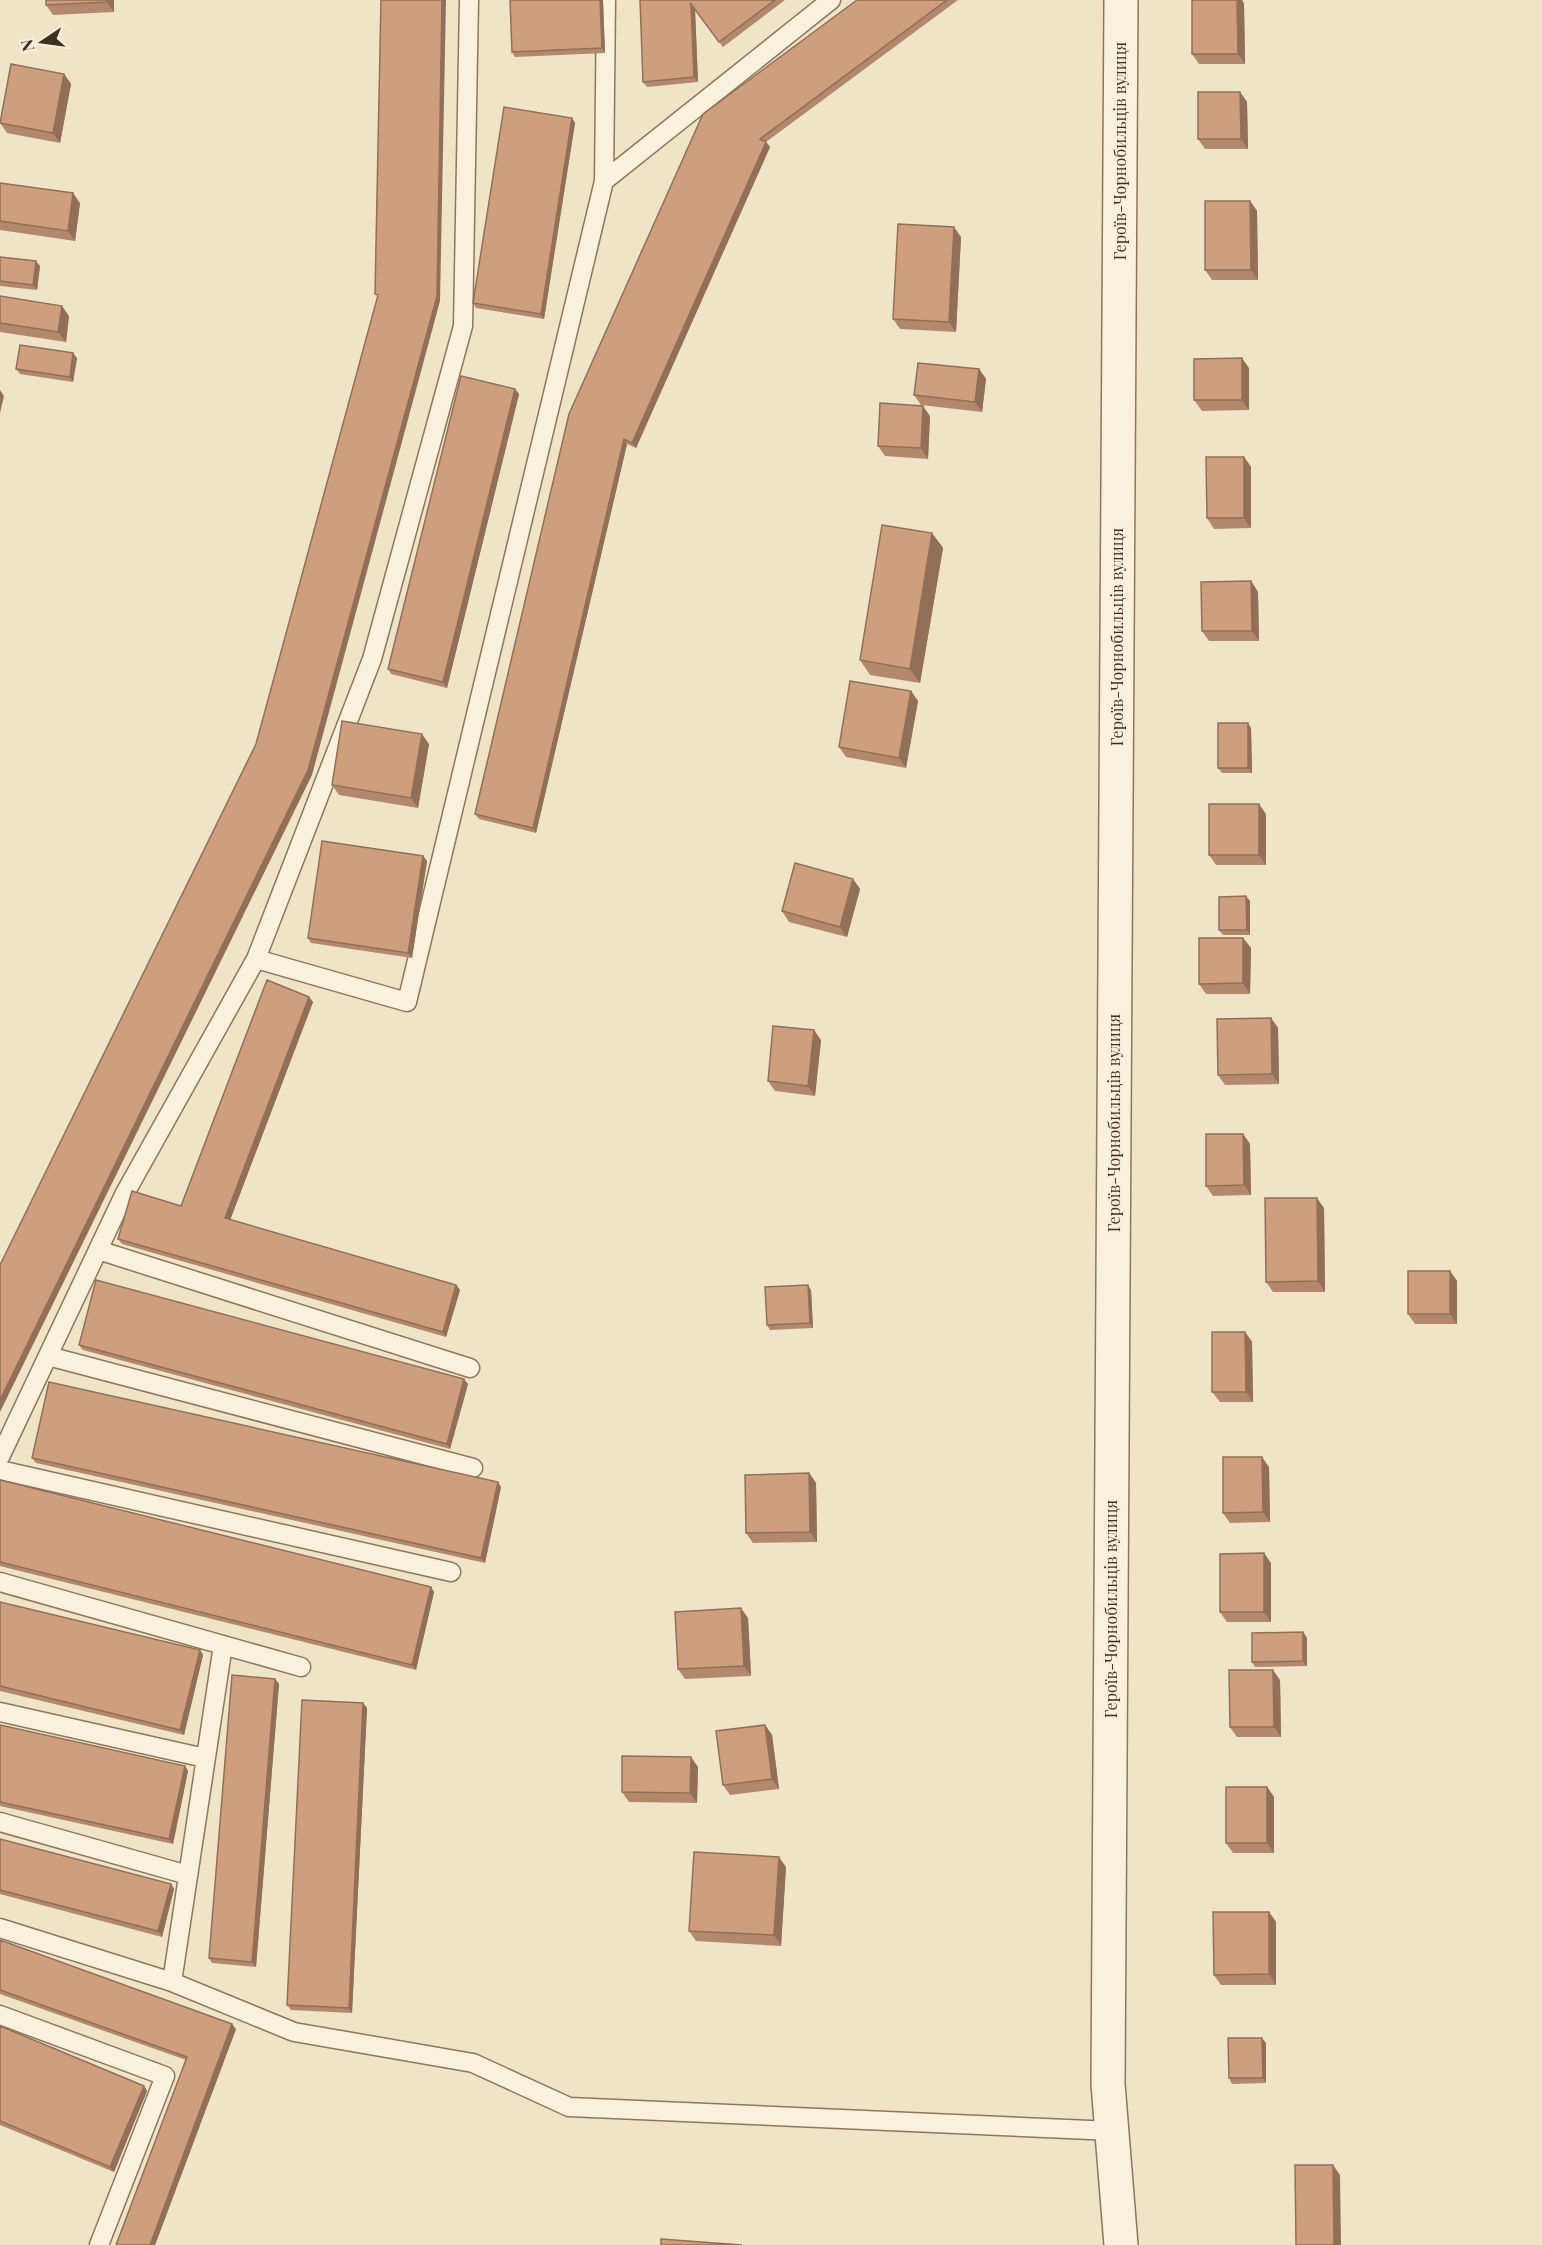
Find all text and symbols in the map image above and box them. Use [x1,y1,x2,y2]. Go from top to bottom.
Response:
north arrow [12,12,72,72]
text: N [15,37,38,53]
street label: Героїв-Чорнобильців вулиця [1109,41,1130,260]
street label: Героїв-Чорнобильців вулиця [1106,527,1127,746]
street label: Героїв-Чорнобильців вулиця [1103,1013,1124,1232]
street label: Героїв-Чорнобильців вулиця [1100,1499,1121,1718]

